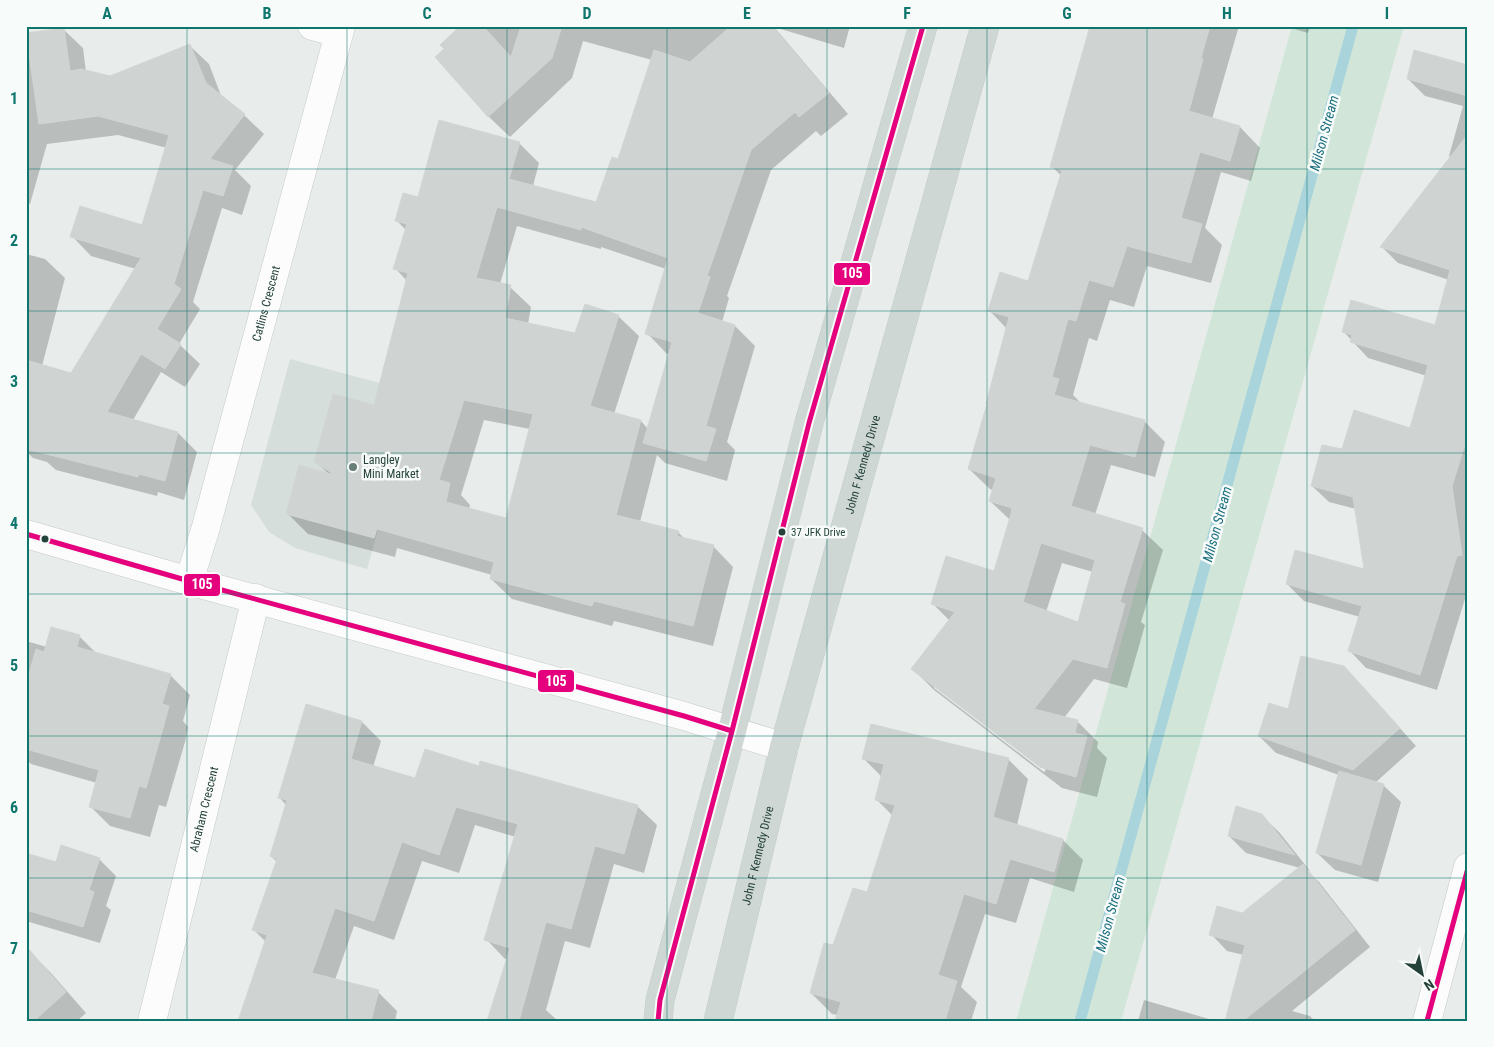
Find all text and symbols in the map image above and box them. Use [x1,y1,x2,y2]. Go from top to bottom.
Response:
text: A [102,4,112,23]
text: B [263,4,272,23]
text: C [422,4,432,23]
text: D [582,4,592,23]
text: E [743,4,751,23]
text: F [903,4,911,23]
text: G [1062,4,1072,23]
text: H [1222,4,1232,23]
text: I [1385,4,1389,23]
text: 1 [10,89,18,108]
water label: Milson Stream [1306,94,1342,172]
text: 2 [10,231,18,250]
line badge: 105 [833,262,871,286]
street label: Catlins Crescent [249,264,283,343]
text: 105 [841,265,863,281]
text: 3 [10,372,18,391]
street label: John F Kennedy Drive [842,413,883,515]
place label: Langley Mini Market [363,453,420,481]
marker: Langley Mini Market [347,461,359,473]
water label: Milson Stream [1199,485,1235,563]
text: 4 [10,514,18,533]
place label: 37 JFK Drive [791,526,845,539]
marker: 37 JFK Drive [777,527,787,537]
unlabelled marker [40,534,50,544]
line badge: 105 [183,573,221,597]
text: 105 [191,576,213,592]
text: 5 [10,656,18,675]
line badge: 105 [537,669,575,693]
text: 105 [545,673,567,689]
street label: Abraham Crescent [187,765,221,853]
text: 6 [10,798,18,817]
street label: John F Kennedy Drive [739,804,777,907]
water label: Milson Stream [1092,875,1128,953]
text: 7 [10,939,18,958]
north arrow [1396,950,1446,1000]
text: N [1421,976,1437,994]

